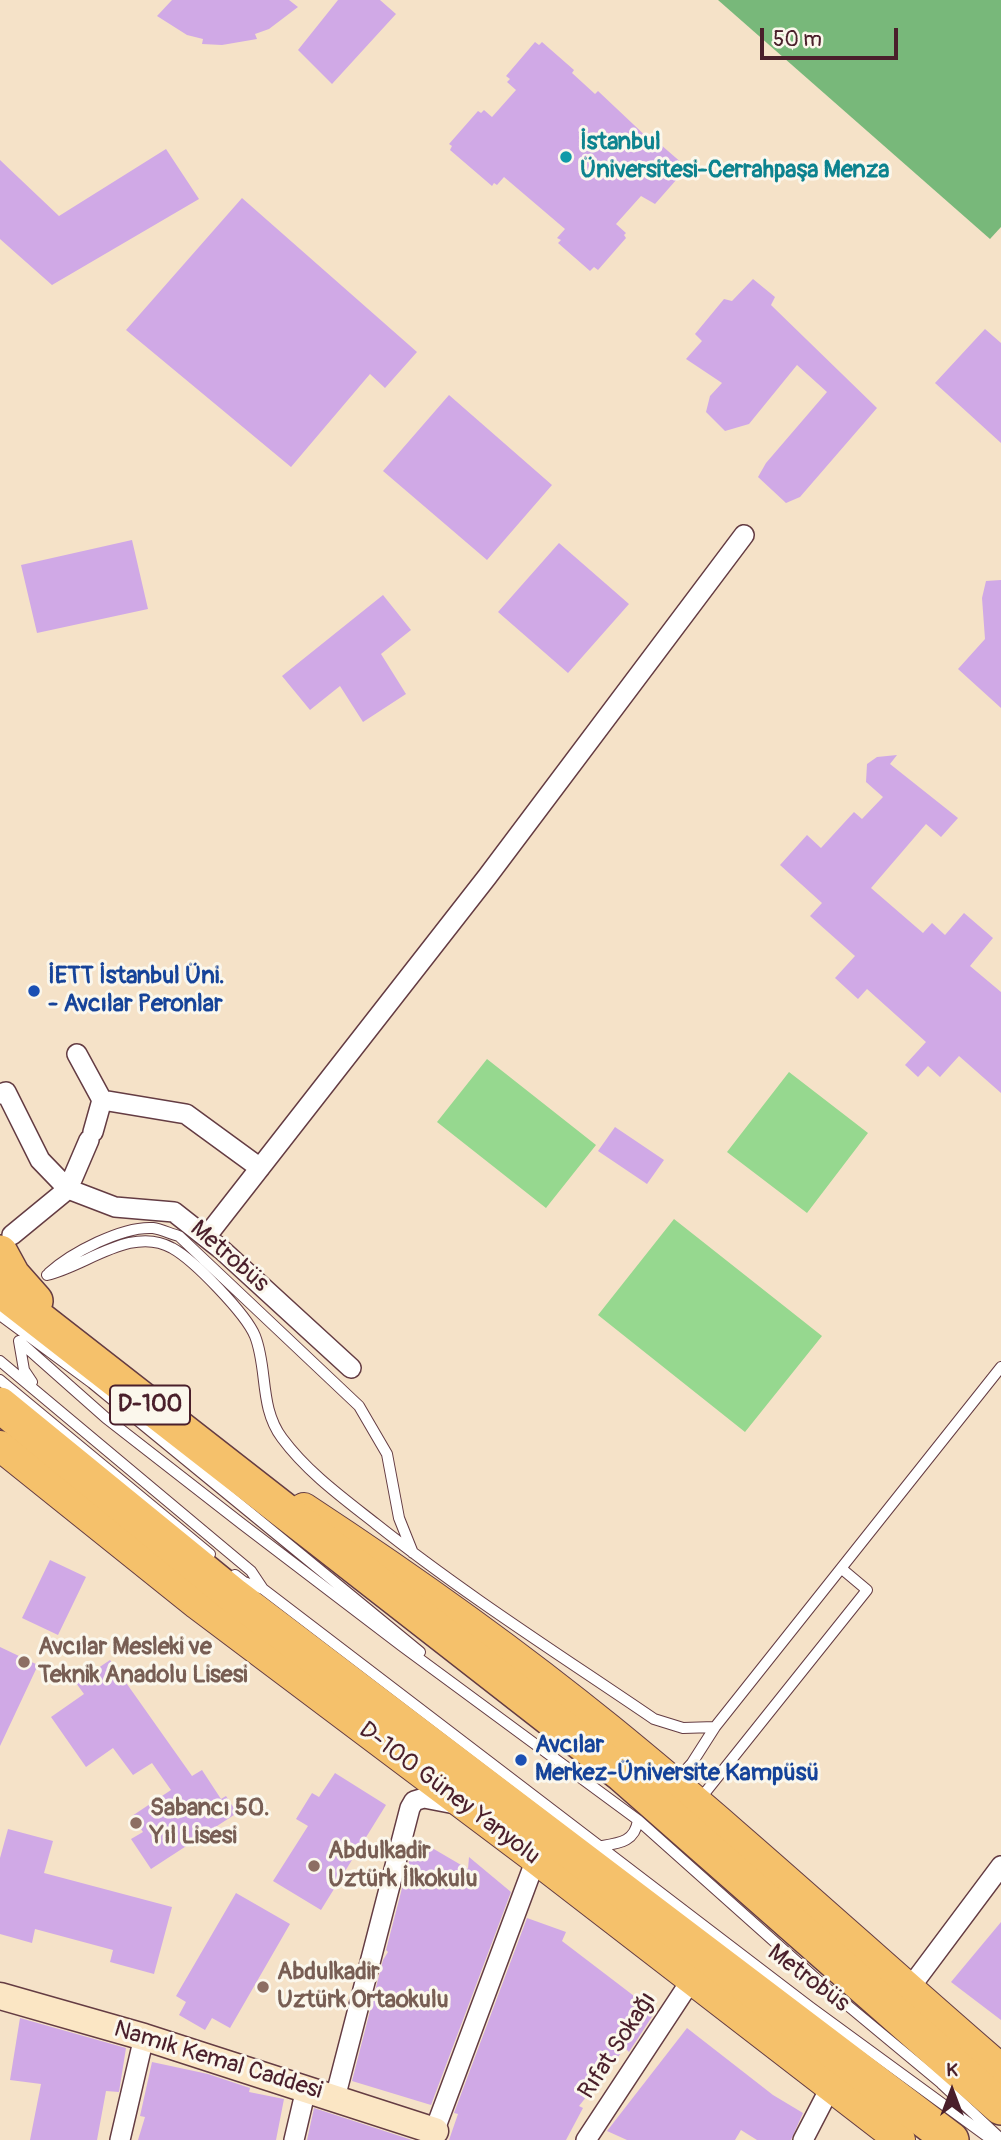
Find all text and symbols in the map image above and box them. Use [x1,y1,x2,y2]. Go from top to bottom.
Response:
scale bar [763,14,901,58]
text: 50 m [773,26,822,53]
place label: İstanbul Üniversitesi-Cerrahpaşa Menza [580,129,890,185]
marker: İstanbul Üniversitesi-Cerrahpaşa Menza [558,149,574,165]
place label: İETT İstanbul Üni. - Avcılar Peronlar [48,963,224,1019]
marker: İETT İstanbul Üni. - Avcılar Peronlar [26,983,42,999]
street label: Metrobüs [184,1215,274,1299]
road number: D-100 [110,1386,190,1424]
place label: Avcılar Mesleki ve Teknik Anadolu Lisesi [38,1634,248,1690]
marker: Avcılar Mesleki ve Teknik Anadolu Lisesi [16,1654,32,1670]
street label: D-100 Güney Yanyolu [353,1717,545,1871]
place label: Avcılar Merkez-Üniversite Kampüsü [535,1732,819,1788]
marker: Avcılar Merkez-Üniversite Kampüsü [513,1752,529,1768]
place label: Sabancı 50. Yıl Lisesi [150,1795,269,1851]
marker: Sabancı 50. Yıl Lisesi [128,1815,144,1831]
place label: Abdulkadir Uztürk İlkokulu [328,1838,477,1894]
marker: Abdulkadir Uztürk İlkokulu [306,1858,322,1874]
street label: Metrobüs [762,1939,854,2019]
place label: Abdulkadir Uztürk Ortaokulu [277,1959,449,2015]
marker: Abdulkadir Uztürk Ortaokulu [255,1979,271,1995]
street label: Rıfat Sokağı [573,1987,663,2105]
street label: Namık Kemal Caddesi [110,2016,326,2106]
north arrow [917,2056,987,2126]
text: K [946,2058,958,2082]

